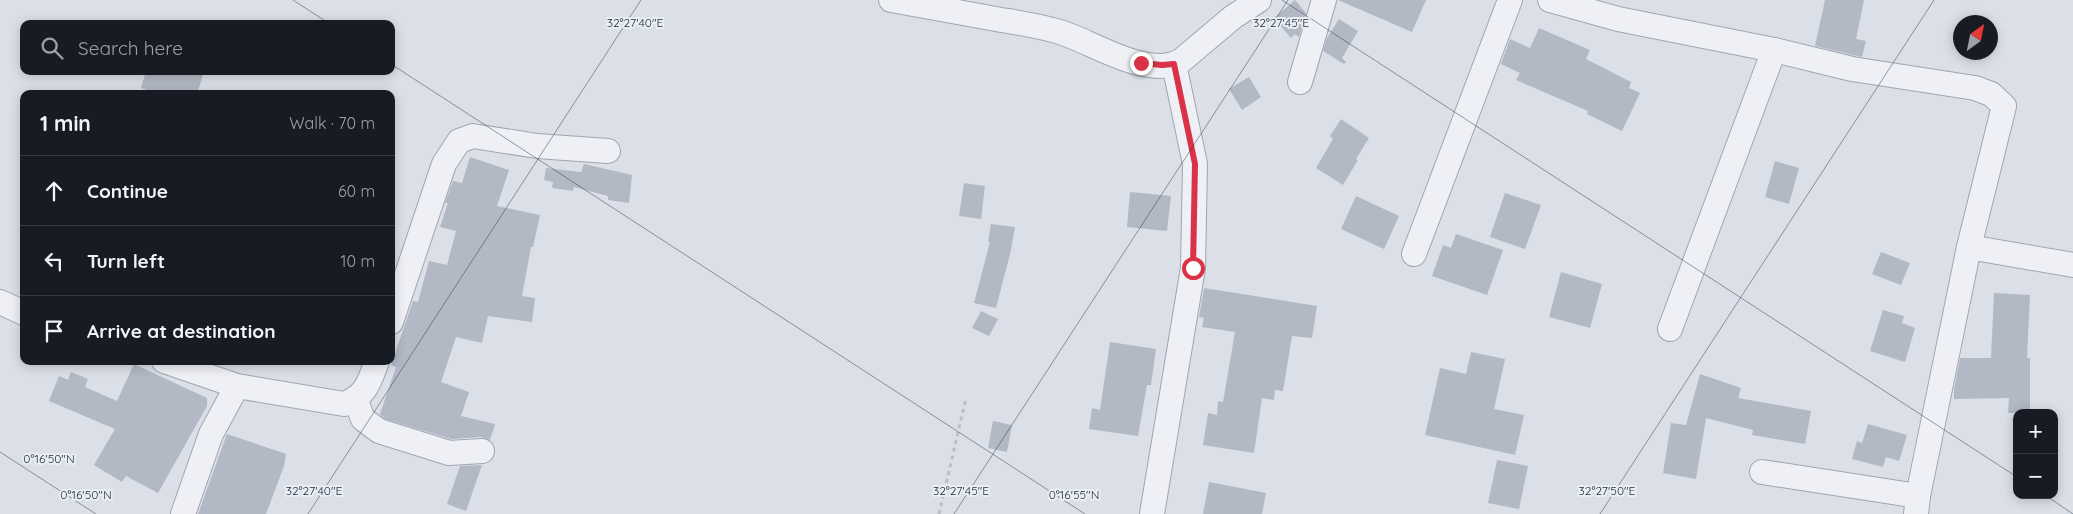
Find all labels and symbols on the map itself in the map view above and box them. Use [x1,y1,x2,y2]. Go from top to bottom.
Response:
text: 32°27'40"E [607,15,664,30]
text: 32°27'45"E [1253,15,1309,30]
north arrow [1953,15,1998,60]
route end [1130,52,1153,75]
route start [1182,257,1205,280]
text: 0°16'50"N [23,451,75,466]
text: 32°27'40"E [286,483,343,498]
text: 32°27'45"E [933,483,989,498]
text: 32°27'50"E [1579,483,1636,498]
text: 0°16'50"N [60,487,112,502]
text: 0°16'55"N [1049,487,1099,502]

